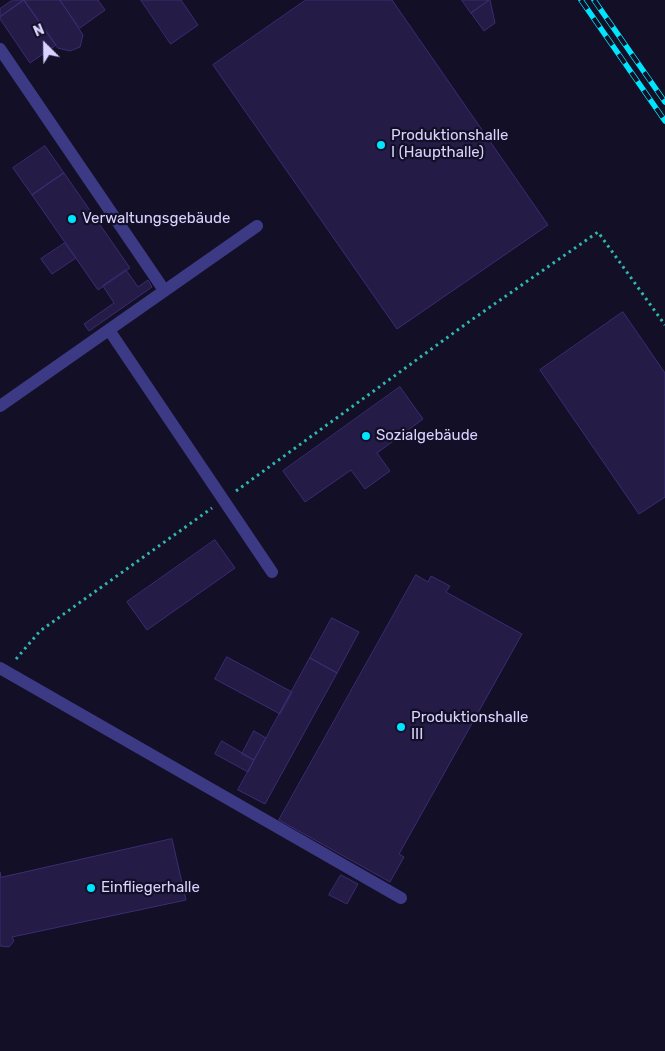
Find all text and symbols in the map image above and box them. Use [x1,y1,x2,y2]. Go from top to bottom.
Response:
north arrow [20,20,70,70]
text: N [31,21,47,41]
place label: Produktionshalle I (Haupthalle) [391,127,508,162]
marker: Produktionshalle I (Haupthalle) [375,139,387,151]
place label: Verwaltungsgebäude [82,210,230,228]
marker: Verwaltungsgebäude [66,213,78,225]
place label: Sozialgebäude [376,427,478,445]
marker: Sozialgebäude [360,430,372,442]
place label: Produktionshalle III [411,709,528,744]
marker: Produktionshalle III [395,721,407,733]
place label: Einfliegerhalle [101,879,200,897]
marker: Einfliegerhalle [85,882,97,894]

